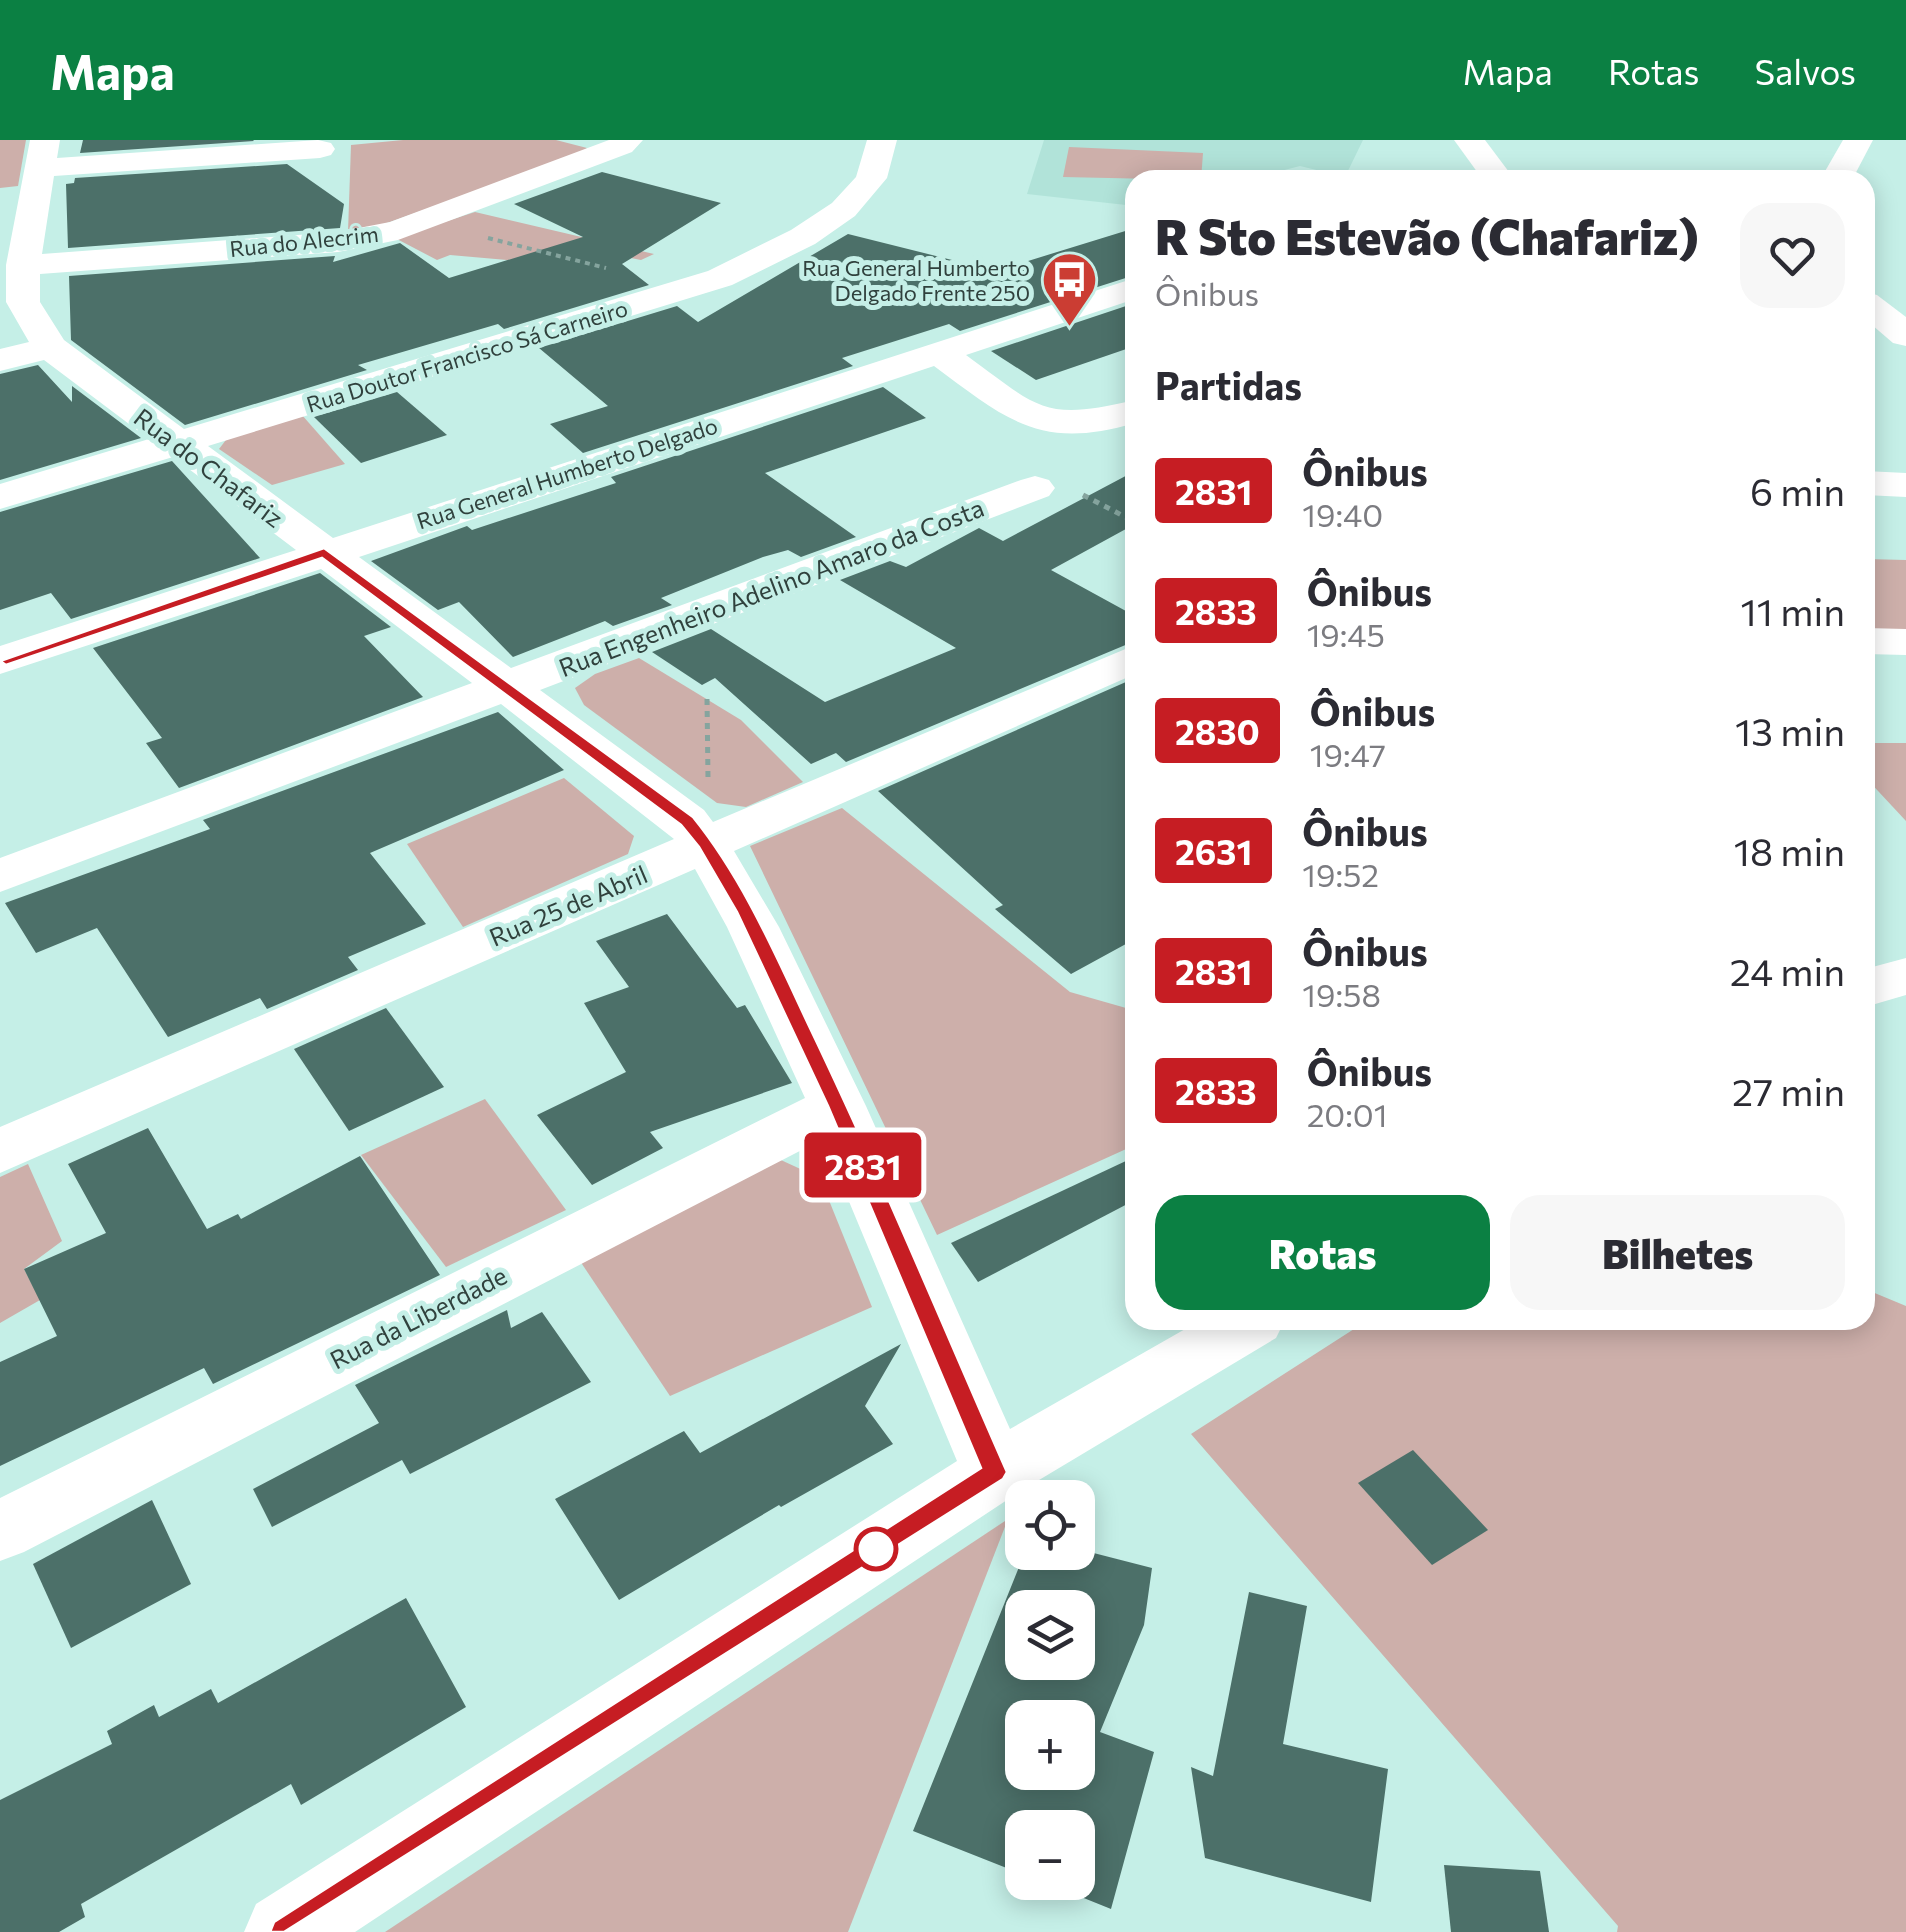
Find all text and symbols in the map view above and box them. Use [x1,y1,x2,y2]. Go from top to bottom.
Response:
text: Mapa [50,41,175,100]
text: Mapa [1462,49,1553,92]
text: Rotas [1608,49,1699,92]
text: Salvos [1754,49,1856,92]
button: heart [1740,203,1845,308]
text: R Sto Estevão (Chafariz) [1155,206,1699,265]
street label: Rua do Alecrim [228,220,380,262]
bus stop icon: Rua General Humberto Delgado Frente 250 [1039,250,1099,329]
place label: Rua General Humberto Delgado Frente 250 [802,254,1030,306]
text: Ônibus [1155,273,1259,313]
street label: Rua Doutor Francisco Sá Carneiro [303,294,631,418]
text: Partidas [1155,361,1302,408]
street label: Rua do Chafariz [129,401,289,533]
street label: Rua General Humberto Delgado [413,412,721,534]
text: Ônibus [1302,447,1428,494]
text: 6 min [1750,467,1845,514]
text: 2831 [1175,469,1252,512]
street label: Rua Engenheiro Adelino Amaro da Costa [554,492,988,682]
text: 19:40 [1302,494,1383,534]
text: Ônibus [1307,567,1432,614]
text: 11 min [1741,587,1845,634]
text: 2833 [1175,589,1257,632]
text: 19:45 [1307,614,1385,654]
text: Ônibus [1310,687,1435,734]
text: 13 min [1735,707,1845,754]
text: 2830 [1175,709,1260,752]
text: 19:47 [1310,734,1386,774]
text: Ônibus [1302,807,1428,854]
text: 18 min [1734,827,1845,874]
text: 2631 [1175,829,1252,872]
text: 19:52 [1302,854,1379,894]
street label: Rua 25 de Abril [485,858,651,952]
text: Ônibus [1302,927,1428,974]
text: 24 min [1730,947,1845,994]
text: 2831 [1175,949,1252,992]
text: 19:58 [1302,974,1381,1014]
text: Ônibus [1307,1047,1432,1094]
text: 27 min [1732,1067,1845,1114]
text: 2833 [1175,1069,1257,1112]
text: 20:01 [1307,1094,1387,1134]
line badge: 2831 [793,1132,933,1198]
text: 2831 [824,1144,902,1187]
button: Rotas [1155,1195,1490,1310]
button: Bilhetes [1510,1195,1845,1310]
street label: Rua da Liberdade [325,1260,511,1374]
map controls [1005,1480,1095,1900]
button: locate [1005,1480,1095,1570]
unlabelled marker [855,1528,897,1570]
button: layers [1005,1590,1095,1680]
button: + [1005,1700,1095,1790]
button: − [1005,1810,1095,1900]

